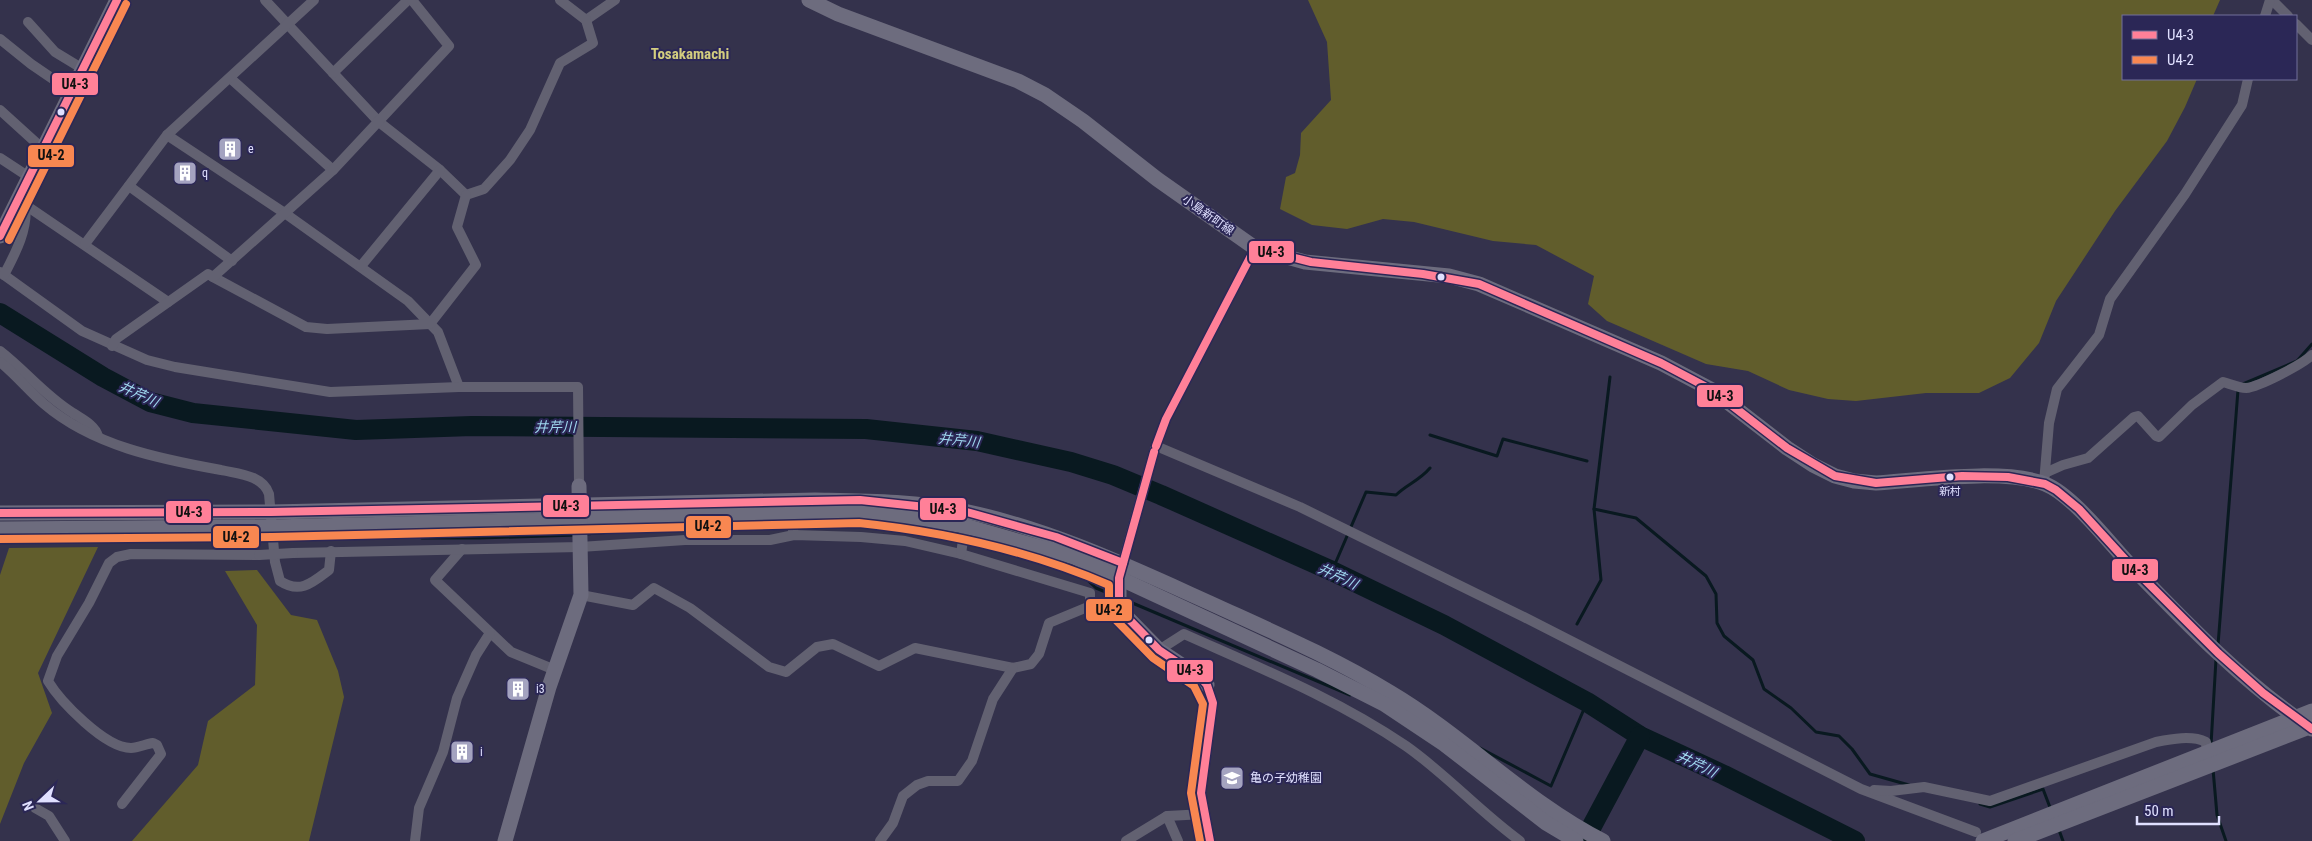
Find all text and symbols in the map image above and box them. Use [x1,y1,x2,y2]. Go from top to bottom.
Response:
legend [2122,15,2297,80]
text: U4-3 [2167,26,2194,44]
district label: Tosakamachi [651,45,729,63]
text: U4-2 [2167,51,2194,69]
line badge: U4-3 [51,72,99,96]
text: U4-3 [61,76,89,92]
unlabelled marker [56,107,66,117]
building icon: e [217,136,243,162]
place label: e [248,142,254,156]
line badge: U4-2 [27,144,75,168]
text: U4-2 [37,147,65,163]
building icon: q [172,160,198,186]
place label: q [202,166,208,180]
street label: 小島新町線 [1179,192,1237,238]
line badge: U4-3 [1248,240,1295,264]
text: U4-3 [1257,244,1285,260]
unlabelled marker [1436,272,1446,282]
water label: 井芹川 [117,378,163,411]
line badge: U4-3 [1696,384,1744,408]
text: U4-3 [1706,388,1734,404]
water label: 井芹川 [534,419,578,435]
water label: 井芹川 [937,430,983,451]
marker: 新村 [1945,472,1955,482]
place label: 新村 [1939,485,1961,498]
line badge: U4-3 [542,494,590,518]
line badge: U4-3 [919,497,967,521]
text: U4-3 [552,498,580,514]
line badge: U4-3 [165,500,212,524]
text: U4-3 [929,501,957,517]
text: U4-3 [175,504,203,520]
line badge: U4-2 [685,515,732,539]
text: U4-2 [694,518,722,534]
line badge: U4-2 [212,525,260,549]
text: U4-2 [222,529,250,545]
line badge: U4-3 [2111,558,2159,582]
water label: 井芹川 [1316,560,1362,593]
text: U4-3 [2121,562,2149,578]
line badge: U4-2 [1085,598,1133,622]
text: U4-2 [1095,602,1123,618]
unlabelled marker [1144,635,1154,645]
line badge: U4-3 [1166,659,1214,683]
text: U4-3 [1176,662,1204,678]
building icon: i3 [505,676,531,702]
place label: i3 [536,682,545,696]
building icon: i [449,739,475,765]
place label: i [480,745,483,759]
water label: 井芹川 [1675,748,1721,781]
school or university icon: 亀の子幼稚園 [1219,765,1245,791]
place label: 亀の子幼稚園 [1250,771,1322,785]
north arrow [15,776,65,826]
scale bar [2137,794,2220,826]
text: N [19,799,37,813]
text: 50 m [2144,802,2174,820]

